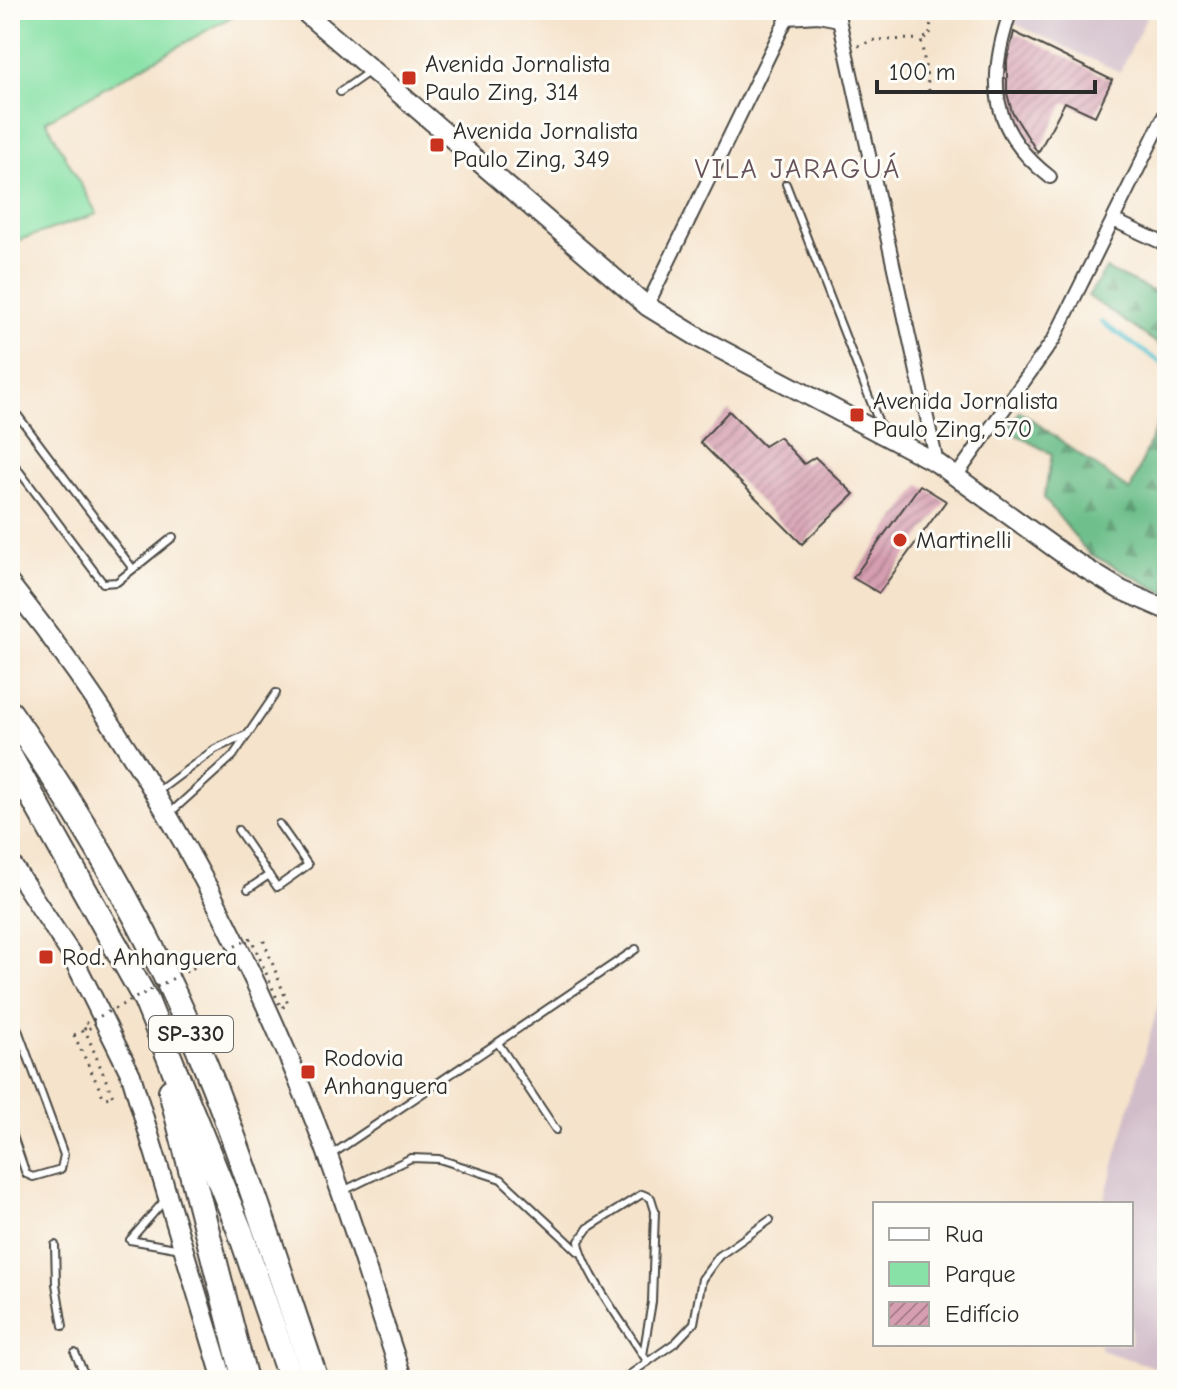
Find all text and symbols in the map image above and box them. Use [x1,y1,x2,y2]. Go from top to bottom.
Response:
scale bar [877,44,1095,94]
place label: Avenida Jornalista Paulo Zing, 314 [425,50,610,106]
text: 100 m [889,58,956,86]
marker: Avenida Jornalista Paulo Zing, 314 [400,69,418,87]
place label: Avenida Jornalista Paulo Zing, 349 [453,117,638,173]
marker: Avenida Jornalista Paulo Zing, 349 [428,136,446,154]
district label: VILA JARAGUÁ [695,152,901,185]
place label: Avenida Jornalista Paulo Zing, 570 [873,387,1058,443]
marker: Avenida Jornalista Paulo Zing, 570 [848,406,866,424]
place label: Martinelli [916,526,1012,554]
marker: Martinelli [891,531,909,549]
place label: Rod. Anhanguera [62,943,237,971]
marker: Rod. Anhanguera [37,948,55,966]
road number: SP-330 [149,1016,233,1052]
place label: Rodovia Anhanguera [324,1044,448,1100]
marker: Rodovia Anhanguera [299,1063,317,1081]
legend [873,1202,1133,1346]
text: Rua [945,1220,984,1248]
text: Parque [945,1260,1016,1288]
text: Edifício [945,1300,1020,1328]

